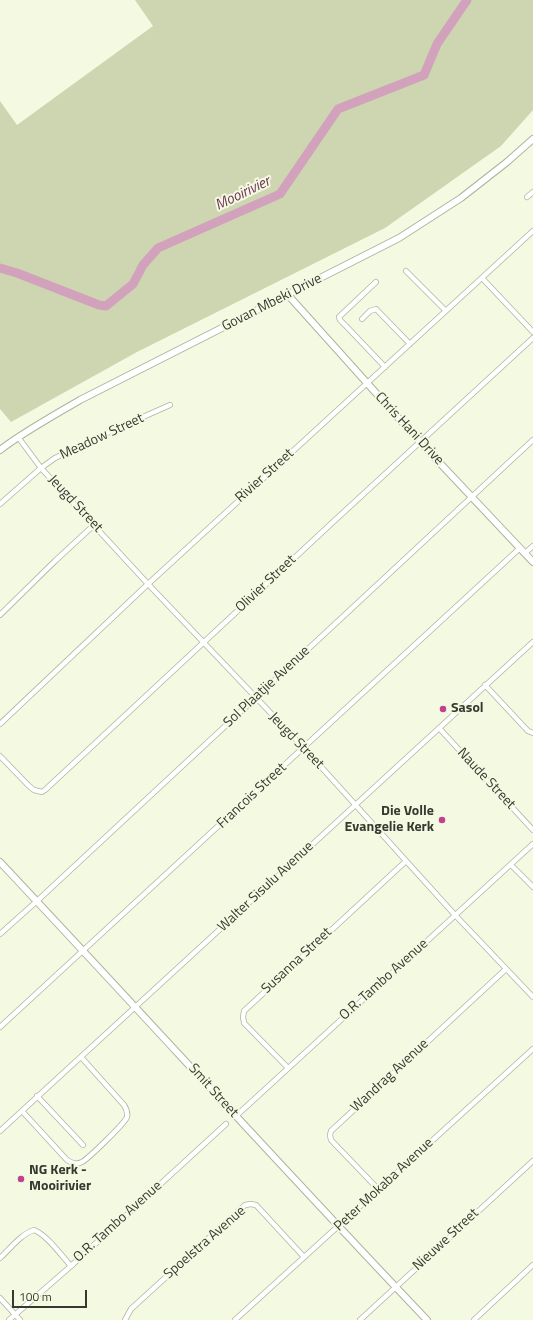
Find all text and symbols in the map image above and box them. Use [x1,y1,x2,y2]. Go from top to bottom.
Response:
water label: Mooirivier [213,173,273,215]
street label: Govan Mbeki Drive [219,271,325,335]
street label: Chris Hani Drive [371,389,447,469]
street label: Meadow Street [58,410,146,464]
street label: Rivier Street [232,445,298,507]
street label: Jeugd Street [44,472,106,536]
street label: Olivier Street [232,552,300,616]
street label: Sol Plaatjie Avenue [220,643,314,731]
place label: Sasol [451,701,484,717]
marker: Sasol [438,704,448,714]
street label: Jeugd Street [265,709,327,773]
street label: Naude Street [453,745,519,813]
street label: Francois Street [214,760,290,832]
place label: Die Volle Evangelie Kerk [345,804,434,836]
marker: Die Volle Evangelie Kerk [437,815,447,825]
street label: Walter Sisulu Avenue [215,838,317,936]
street label: Susanna Street [258,924,336,998]
street label: O.R. Tambo Avenue [336,936,432,1024]
street label: Wandrag Avenue [348,1036,432,1116]
street label: Smit Street [185,1061,241,1121]
street label: Peter Mokaba Avenue [331,1135,437,1235]
place label: NG Kerk - Mooirivier [29,1163,91,1196]
marker: NG Kerk - Mooirivier [16,1174,26,1184]
street label: O.R. Tambo Avenue [70,1178,166,1266]
street label: Spoelstra Avenue [161,1203,249,1283]
street label: Nieuwe Street [410,1205,482,1275]
scale bar [14,1282,89,1308]
text: 100 m [19,1287,52,1306]

